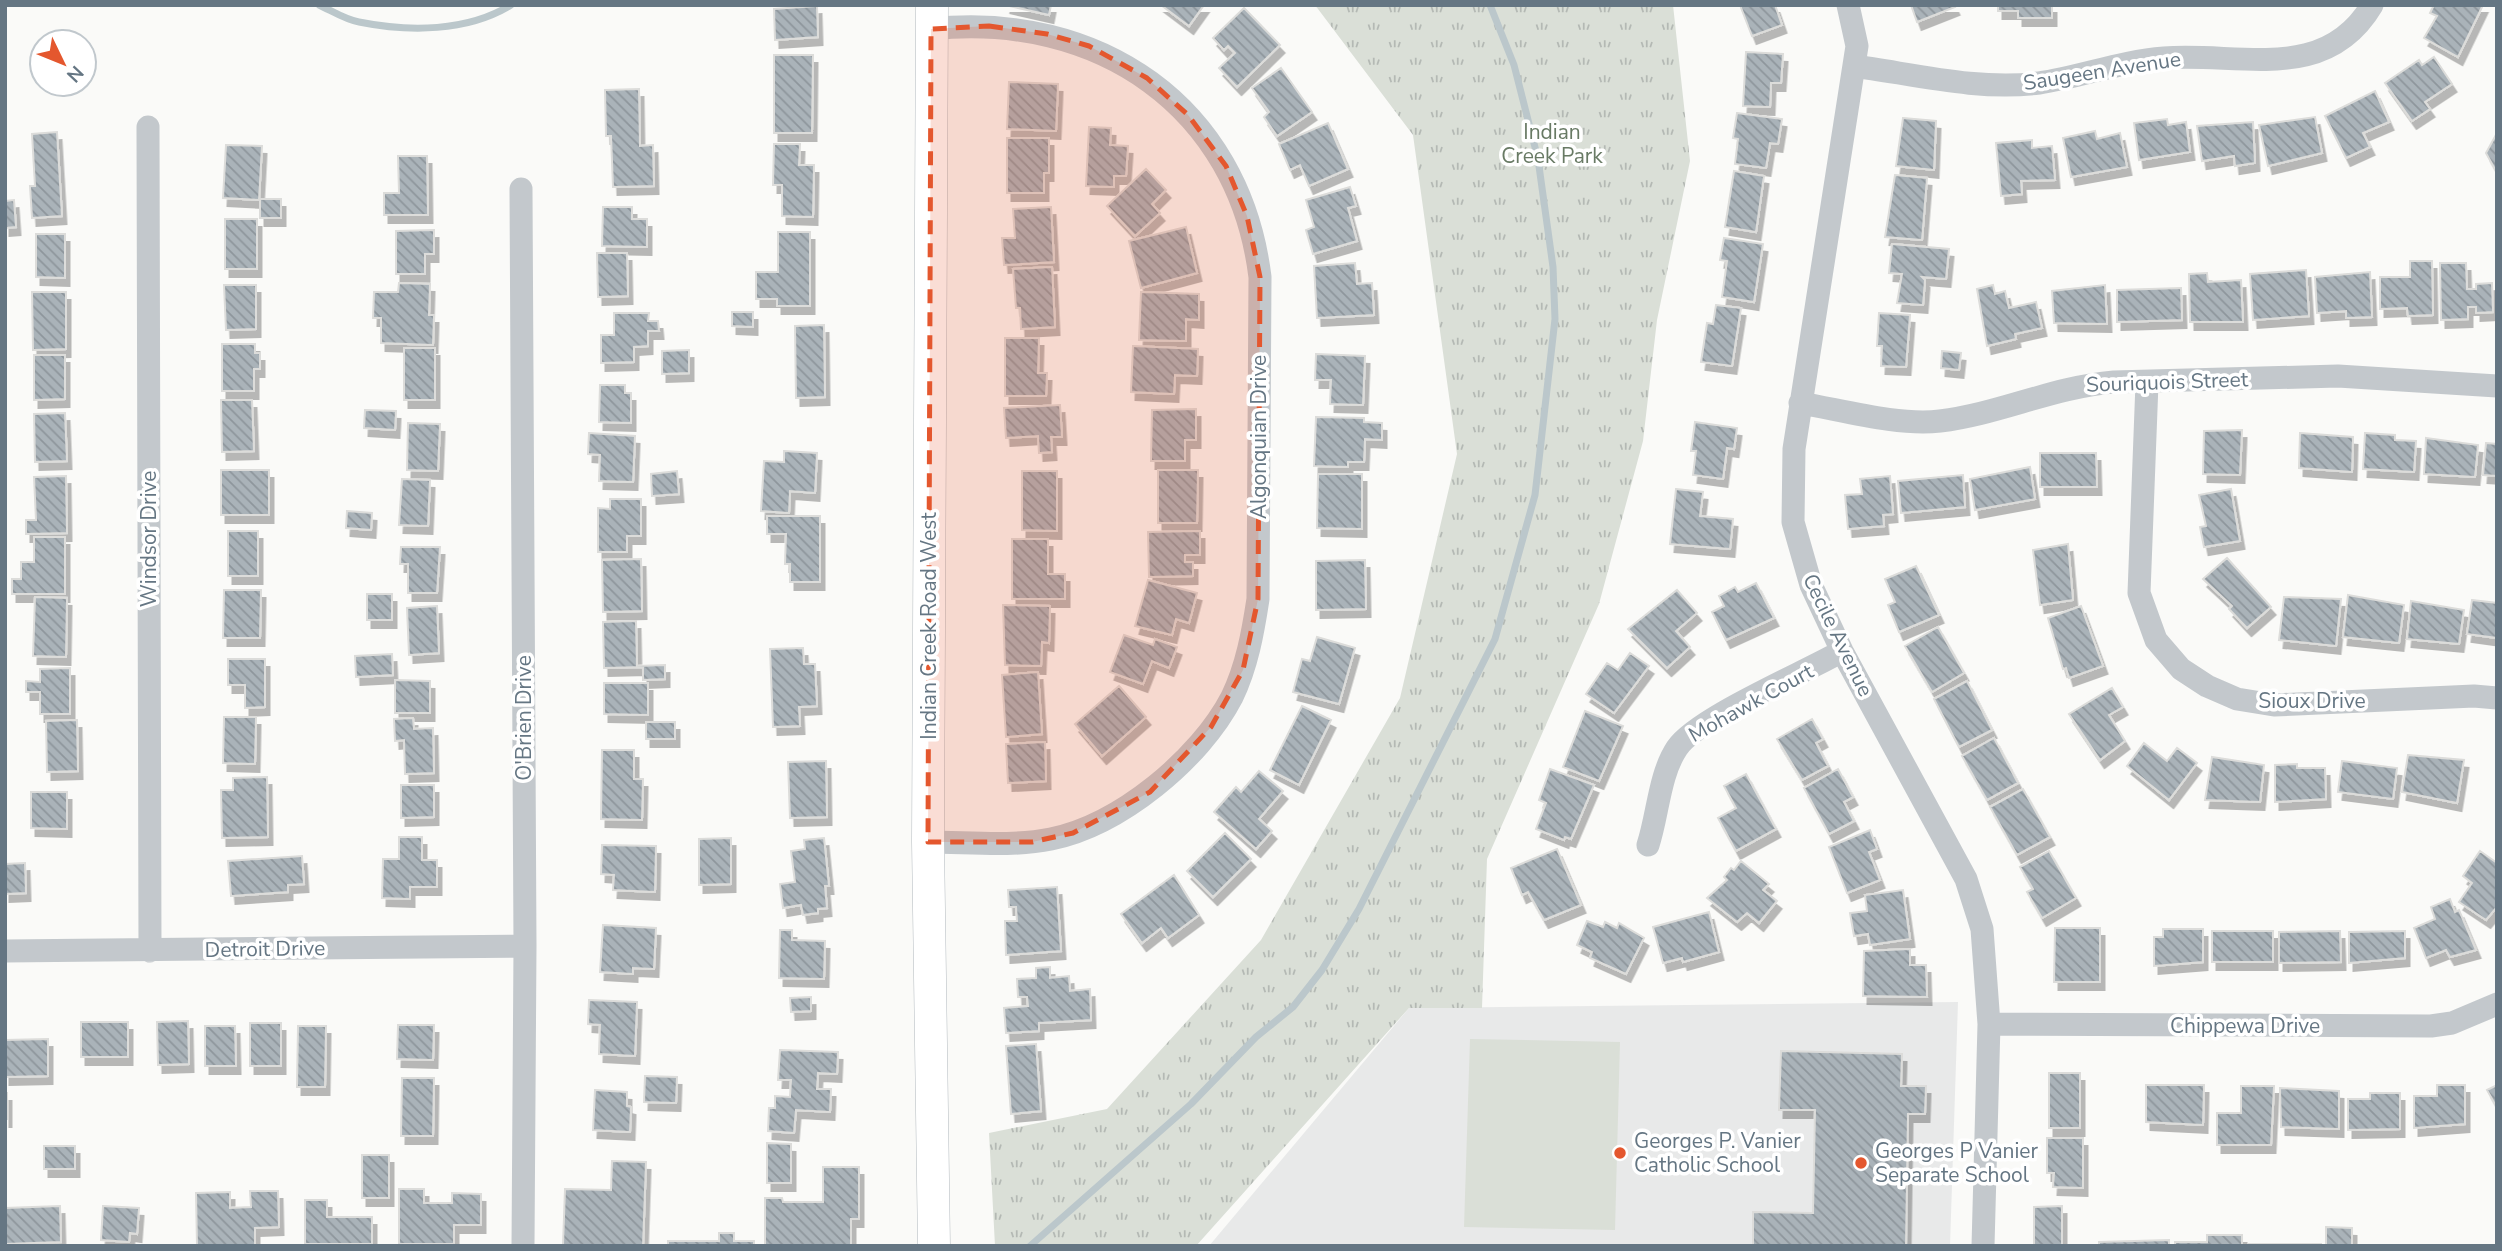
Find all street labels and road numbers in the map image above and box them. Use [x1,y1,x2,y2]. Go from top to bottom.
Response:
street label: Saugeen Avenue [2021,45,2183,97]
street label: Algonquian Drive [1245,355,1273,519]
street label: Souriquois Street [2085,365,2249,399]
street label: Windsor Drive [135,471,163,607]
street label: Indian Creek Road West [915,512,943,740]
street label: Cecile Avenue [1796,569,1880,701]
street label: O'Brien Drive [510,655,538,781]
street label: Mohawk Court [1684,657,1819,749]
street label: Sioux Drive [2258,687,2366,715]
street label: Detroit Drive [204,934,326,964]
street label: Chippewa Drive [2170,1012,2320,1040]

